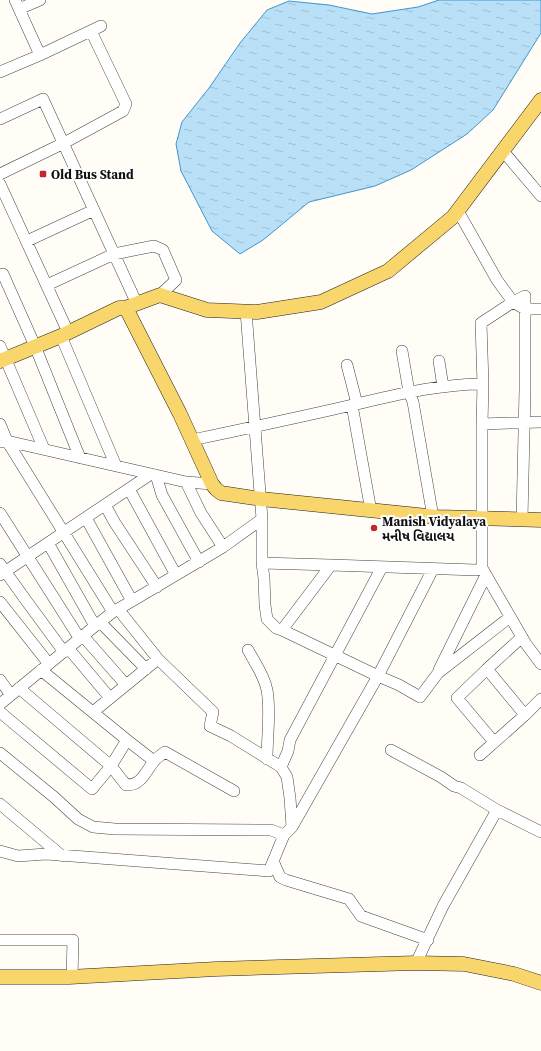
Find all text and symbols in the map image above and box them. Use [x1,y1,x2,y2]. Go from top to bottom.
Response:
place label: Old Bus Stand [51,166,134,183]
marker: Old Bus Stand [38,169,48,179]
place label: Manish Vidyalaya મનીષ વિદ્યાલય [382,513,486,545]
marker: Manish Vidyalaya મનીષ વિદ્યાલય [369,523,379,533]

